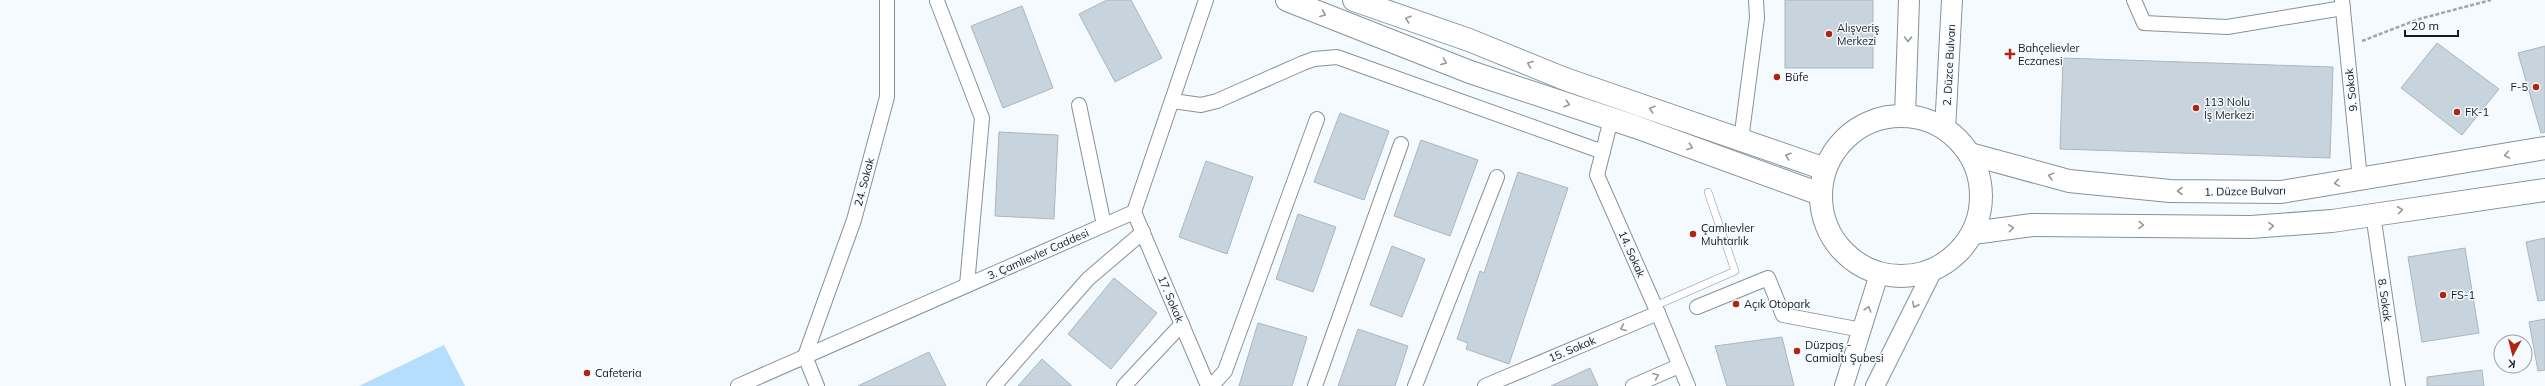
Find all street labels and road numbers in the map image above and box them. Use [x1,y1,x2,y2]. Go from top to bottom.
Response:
street label: 2. Düzce Bulvarı [1940,24,1958,106]
street label: 9. Sokak [2342,68,2360,112]
street label: 24. Sokak [851,156,877,208]
street label: 1. Düzce Bulvarı [2204,183,2286,199]
street label: 3. Çamlıevler Caddesi [985,225,1091,283]
street label: 14. Sokak [1616,228,1649,280]
street label: 17. Sokak [1155,273,1187,325]
street label: 8. Sokak [2375,278,2395,323]
street label: 15. Sokak [1546,333,1598,365]

